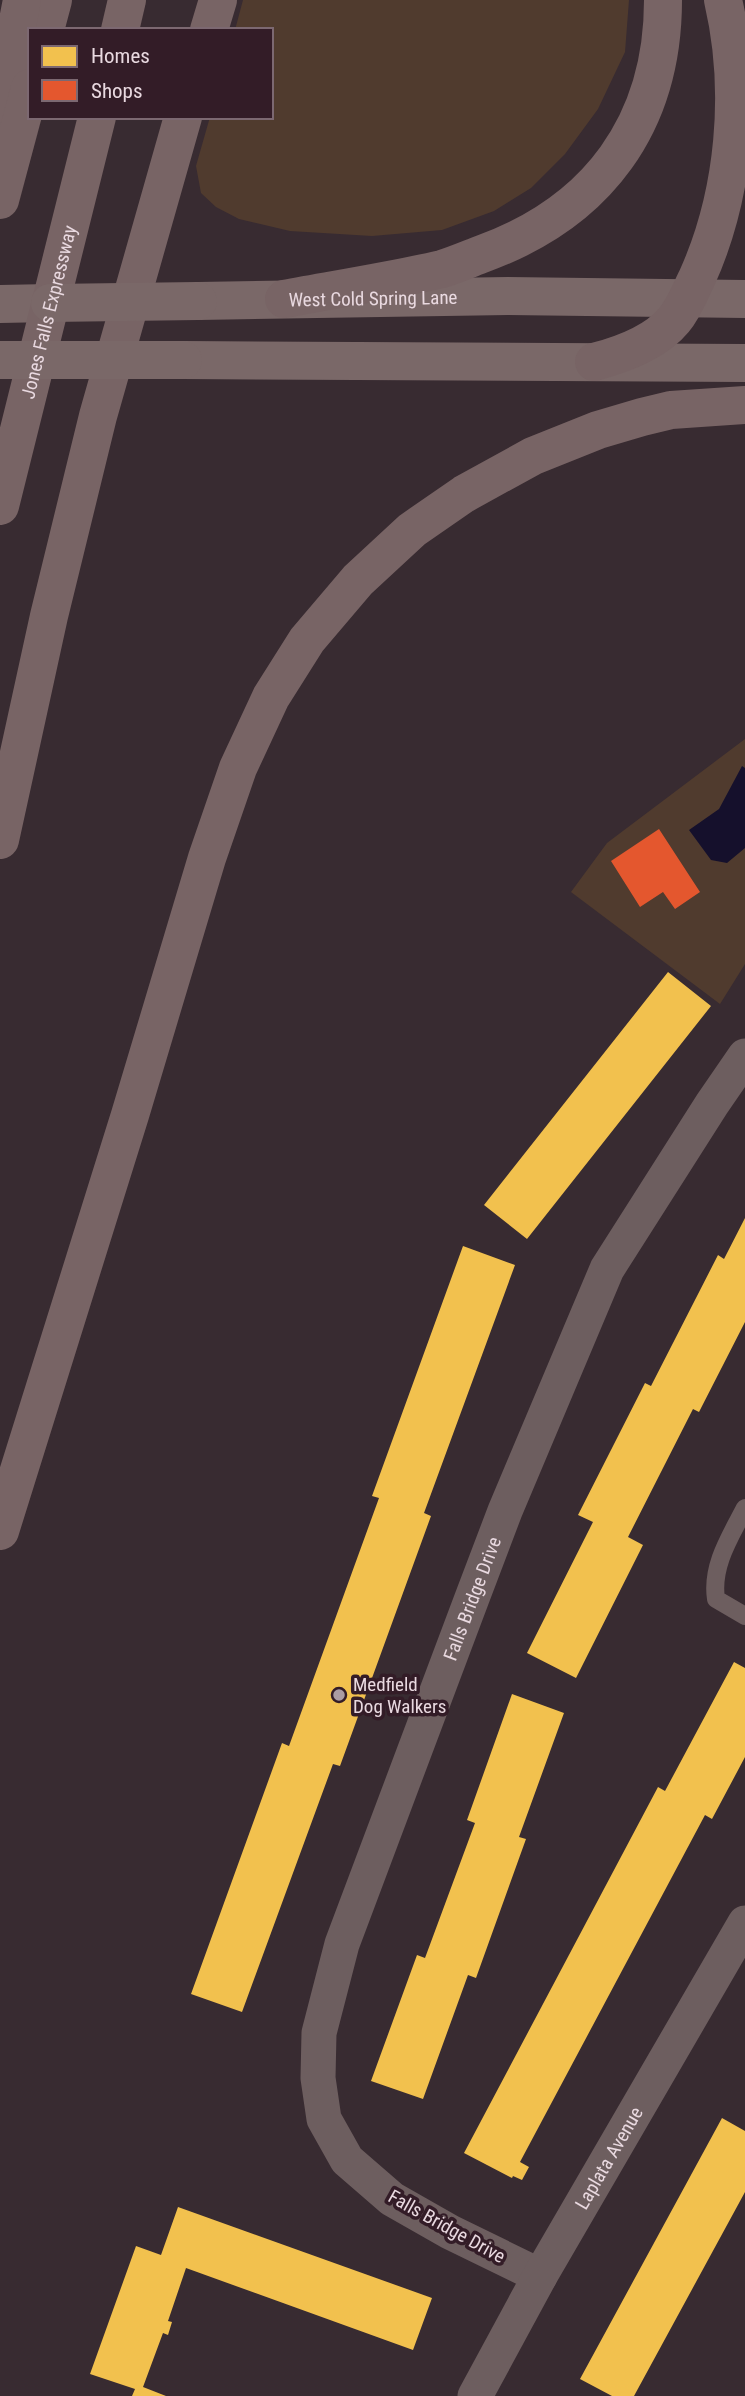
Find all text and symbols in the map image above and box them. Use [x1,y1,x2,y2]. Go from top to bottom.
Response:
legend [28,28,273,119]
text: Homes [91,44,150,68]
text: Shops [91,79,143,103]
street label: Jones Falls Expressway [16,223,82,401]
street label: West Cold Spring Lane [288,286,458,312]
street label: Falls Bridge Drive [439,1534,506,1664]
place label: Medfield Dog Walkers [353,1673,446,1718]
marker: Medfield Dog Walkers [331,1687,347,1703]
street label: Laplata Avenue [570,2103,648,2214]
street label: Falls Bridge Drive [384,2185,509,2268]

